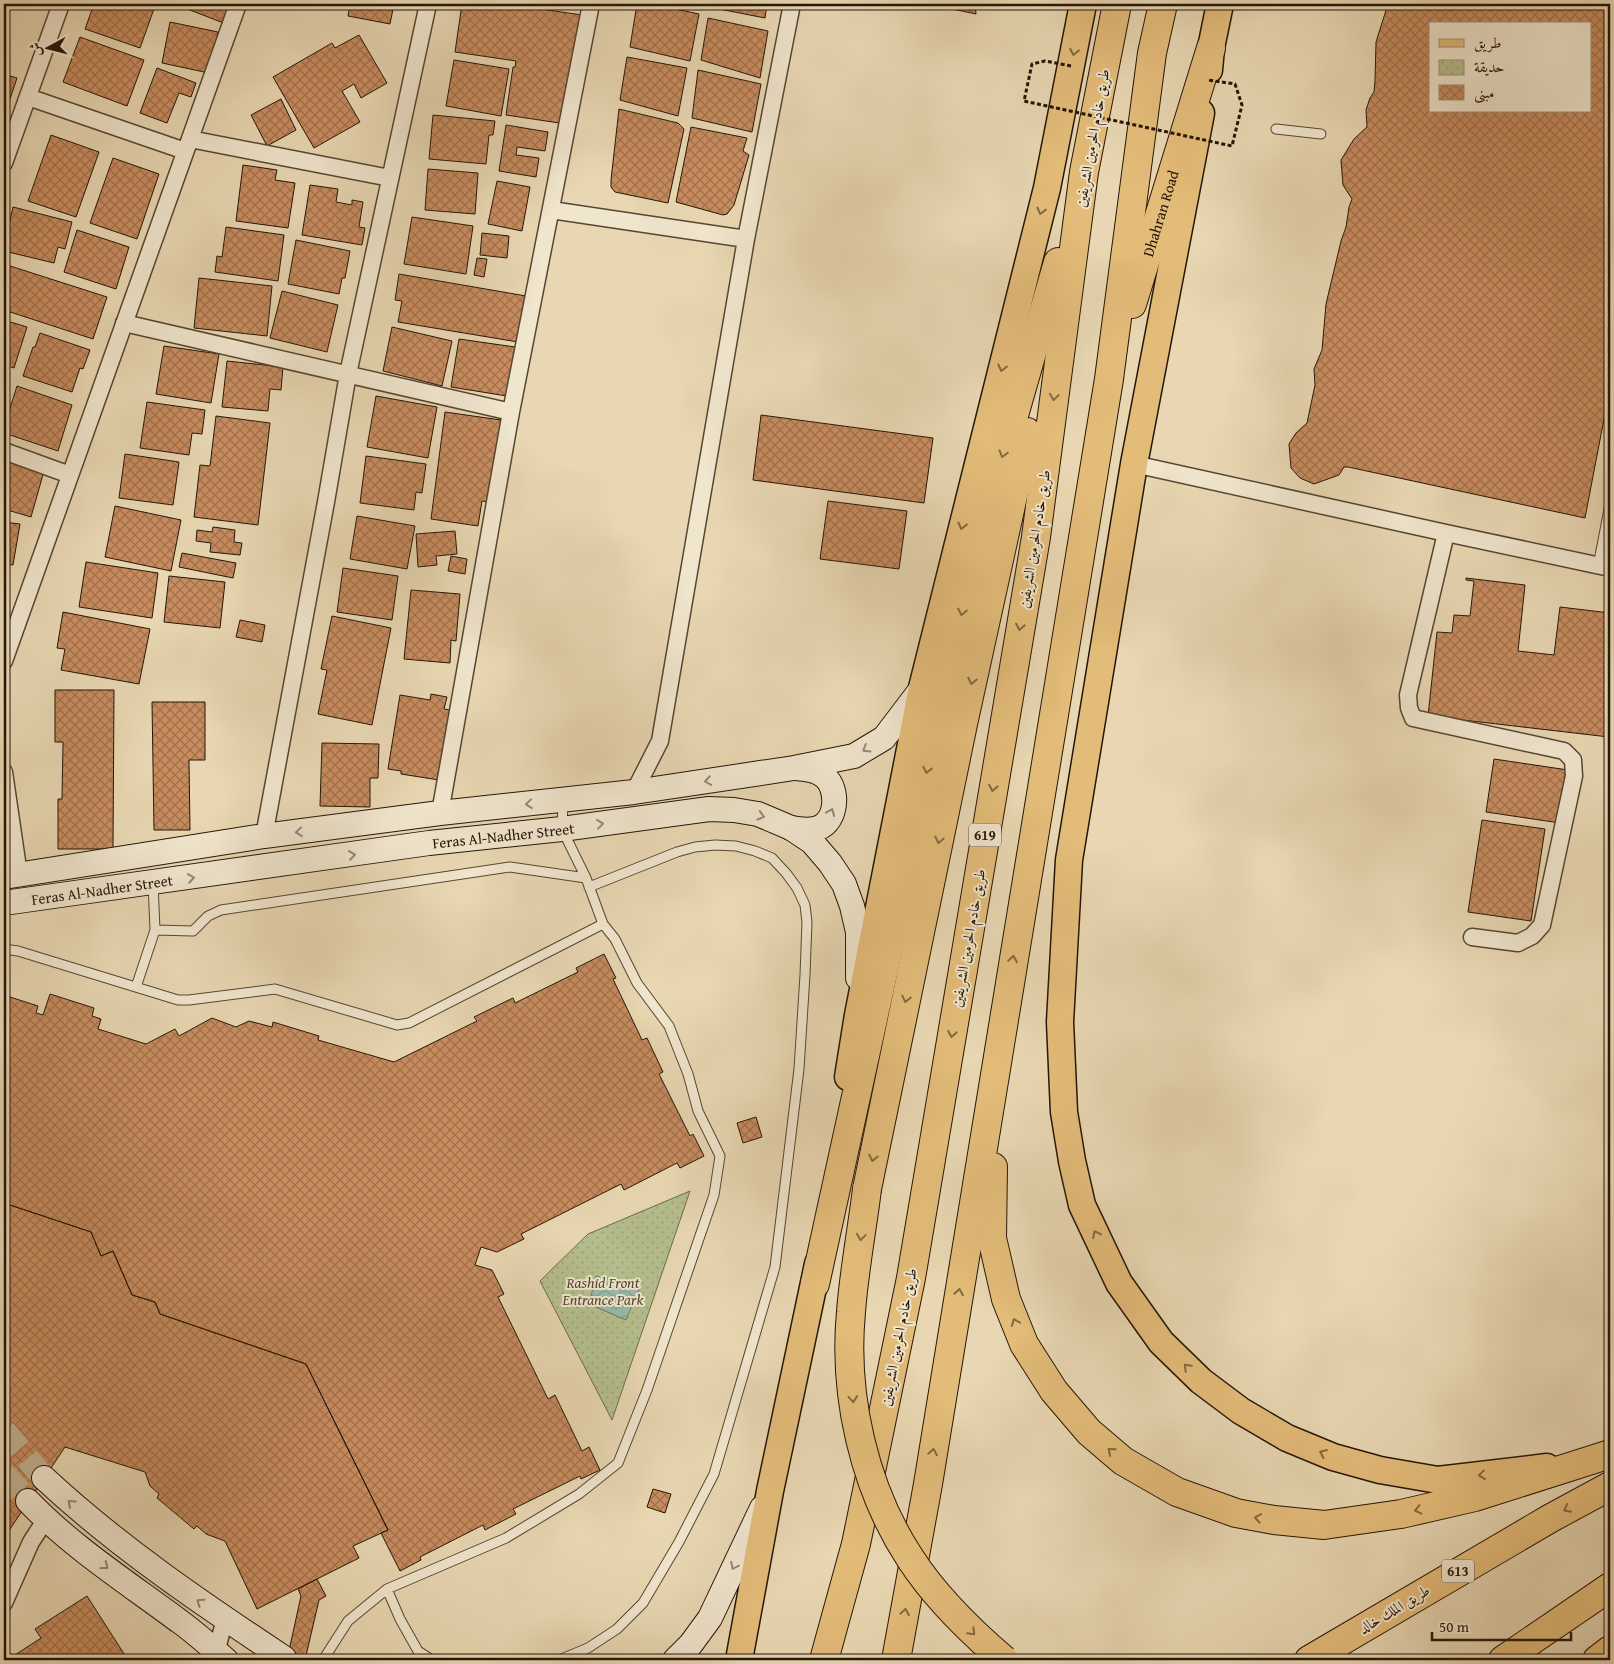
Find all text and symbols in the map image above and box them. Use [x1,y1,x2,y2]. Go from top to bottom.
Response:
north arrow [22,22,72,72]
legend [1429,22,1592,112]
text: طريق [1474,32,1501,53]
text: ش [24,41,46,58]
one-way arrow [1069,47,1080,56]
text: حديقة [1474,56,1504,77]
street label: طريق خادم الحرمين الشريفين [1069,67,1117,209]
text: مبنى [1474,82,1494,104]
street label: Dhahran Road [1137,167,1183,259]
one-way arrow [1036,206,1047,215]
one-way arrow [997,364,1007,372]
one-way arrow [1049,394,1060,402]
one-way arrow [998,450,1008,458]
street label: طريق خادم الحرمين الشريفين [1013,468,1058,610]
one-way arrow [957,521,968,530]
one-way arrow [957,607,968,616]
one-way arrow [1016,623,1026,632]
one-way arrow [967,677,978,686]
one-way arrow [863,743,872,752]
one-way arrow [923,766,933,775]
one-way arrow [704,775,712,786]
one-way arrow [989,783,999,792]
one-way arrow [525,798,533,809]
one-way arrow [825,808,835,817]
one-way arrow [756,810,764,820]
street label: Feras Al-Nadher Street [431,817,576,853]
one-way arrow [596,819,604,830]
road number: 619 [969,824,1001,846]
one-way arrow [294,826,302,837]
one-way arrow [934,836,945,845]
one-way arrow [347,850,356,860]
street label: طريق خادم الحرمين الشريفين [945,867,993,1009]
street label: Feras Al-Nadher Street [30,869,175,910]
one-way arrow [186,873,195,883]
one-way arrow [1008,954,1018,963]
one-way arrow [901,995,912,1004]
one-way arrow [947,1030,957,1038]
one-way arrow [868,1154,879,1163]
one-way arrow [1092,1230,1102,1239]
one-way arrow [856,1233,866,1241]
street label: طريق خادم الحرمين الشريفين [874,1266,925,1408]
park label: Rashid Front Entrance Park [562,1272,644,1310]
one-way arrow [953,1288,964,1296]
one-way arrow [1011,1318,1022,1327]
one-way arrow [1184,1364,1193,1373]
one-way arrow [848,1395,859,1403]
one-way arrow [927,1448,938,1456]
one-way arrow [1108,1448,1117,1457]
one-way arrow [1320,1449,1328,1459]
one-way arrow [1478,1469,1486,1480]
one-way arrow [68,1499,77,1508]
one-way arrow [1563,1503,1572,1513]
one-way arrow [1414,1504,1423,1515]
one-way arrow [1253,1513,1262,1523]
road number: 613 [1442,1560,1474,1582]
one-way arrow [99,1561,108,1570]
one-way arrow [730,1561,740,1570]
street label: طريق الملك خالد [1354,1579,1434,1639]
one-way arrow [196,1599,206,1608]
one-way arrow [899,1608,909,1617]
scale bar [1432,1609,1570,1641]
text: 50 m [1439,1616,1470,1637]
one-way arrow [966,1626,975,1635]

